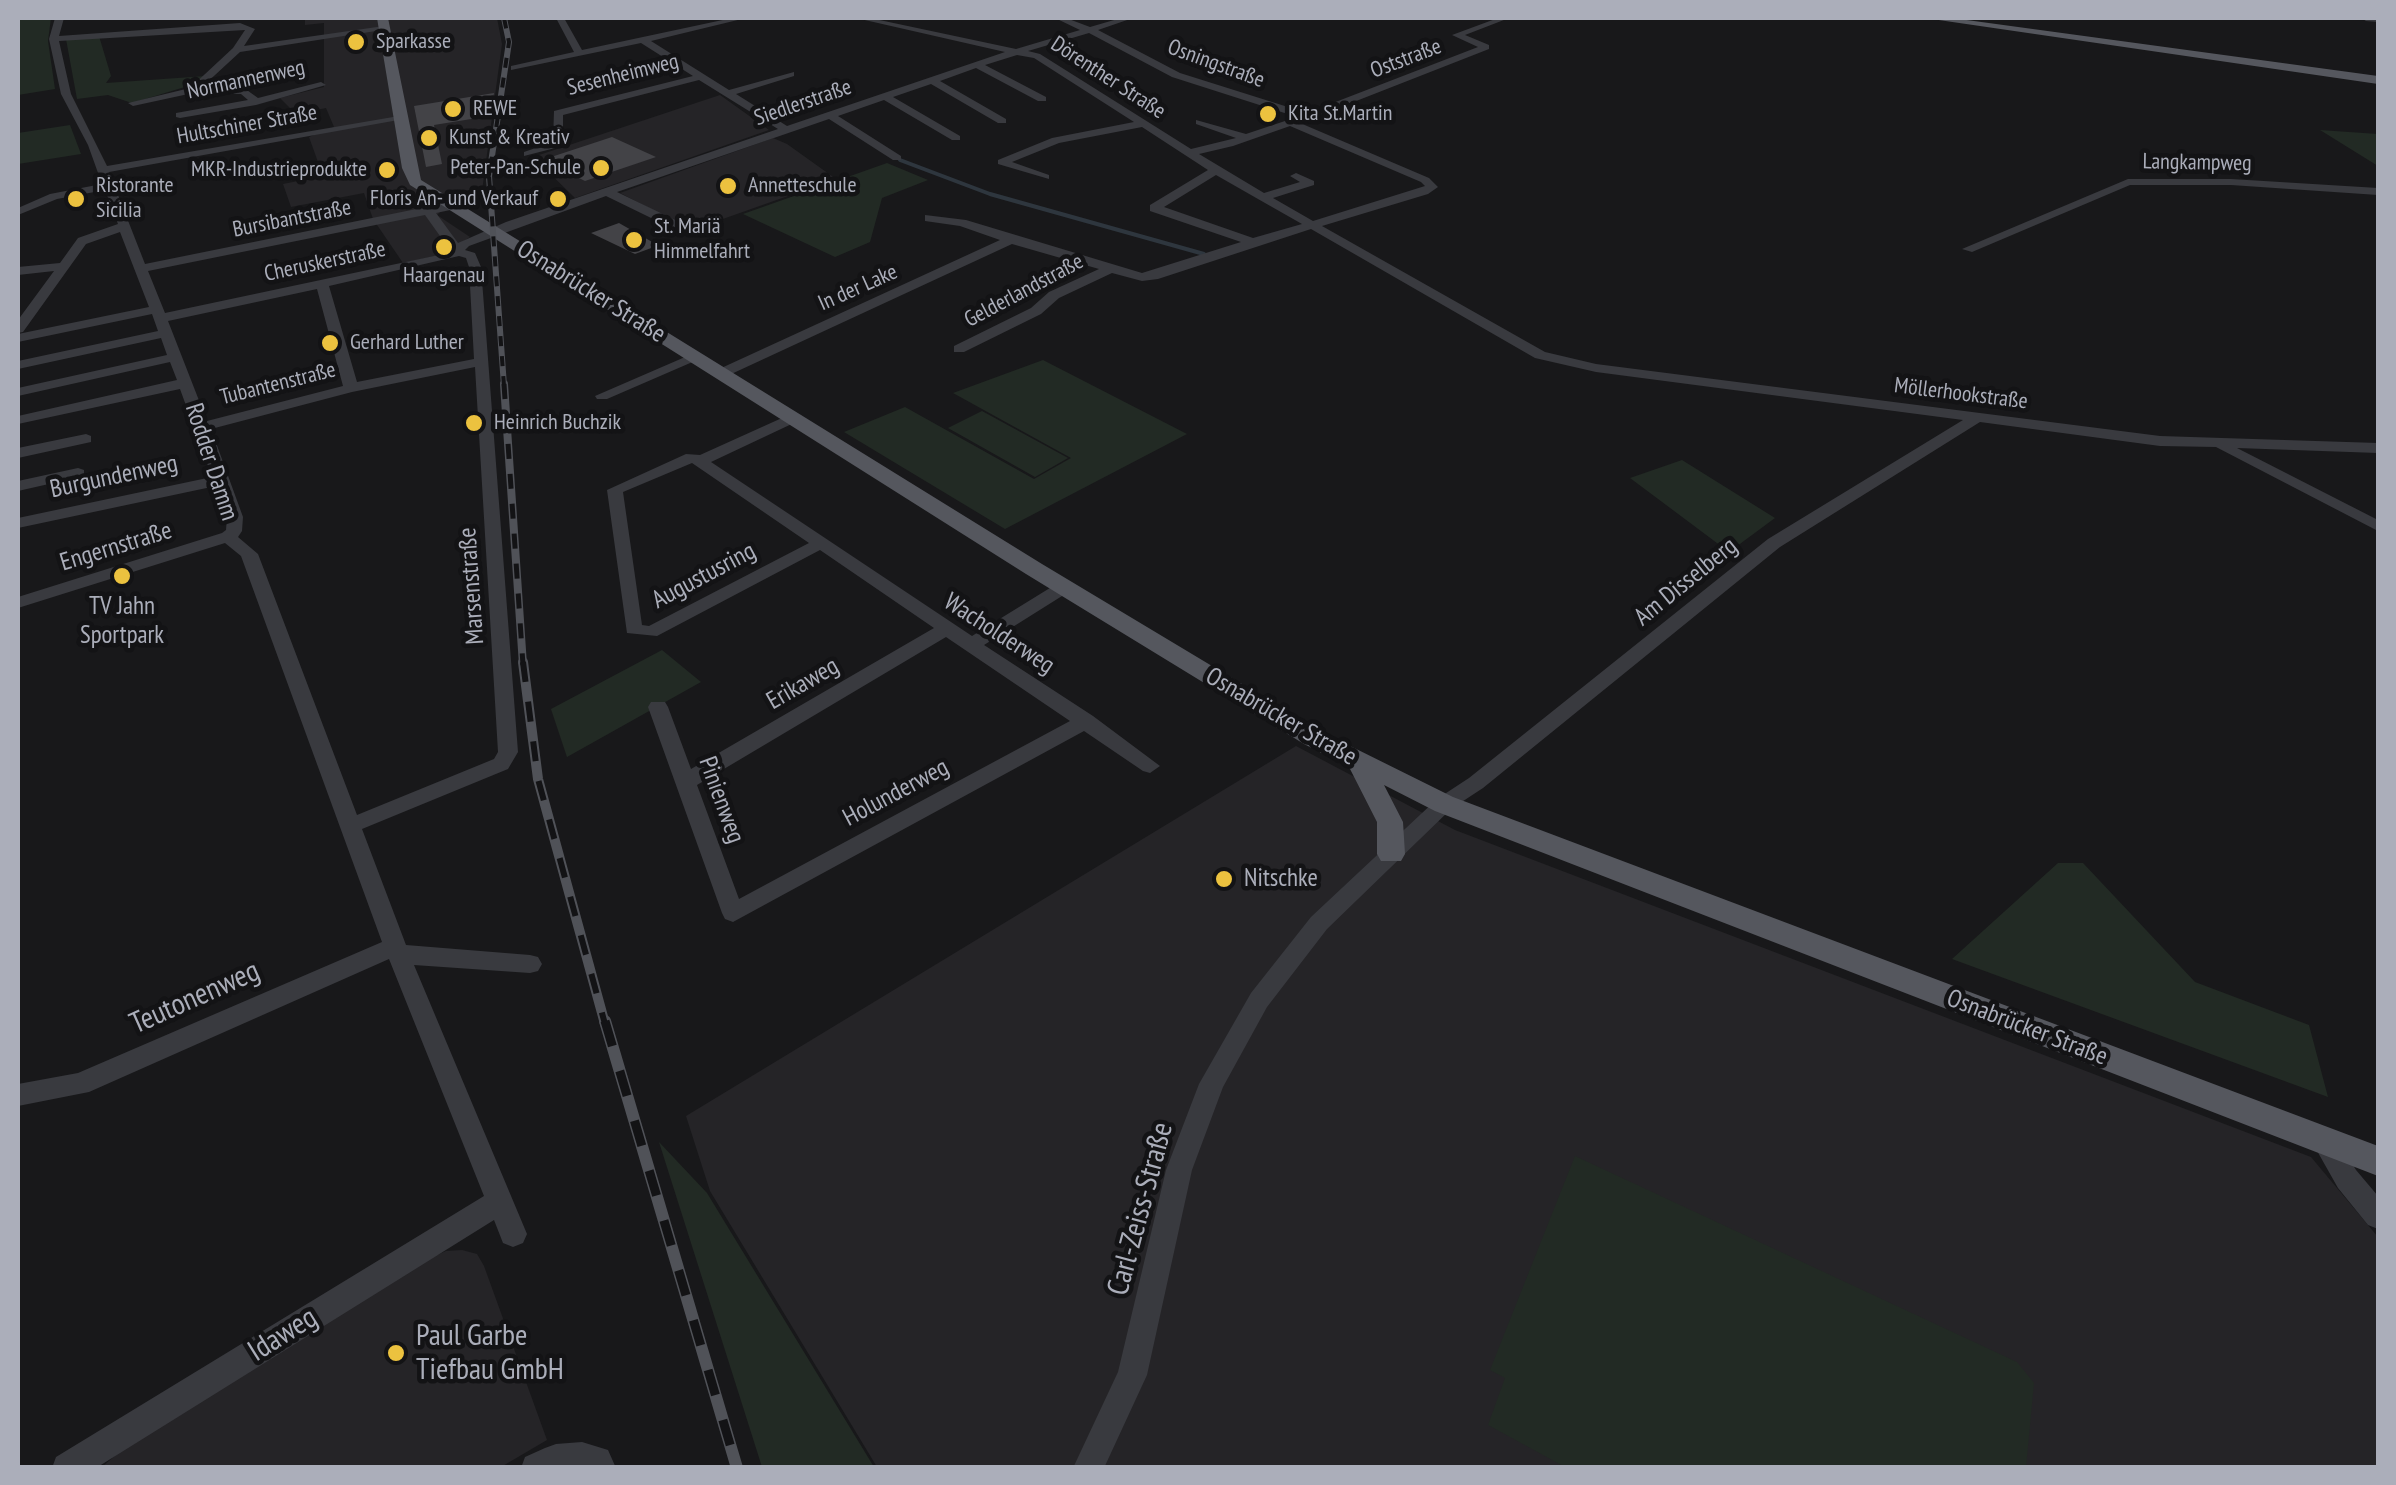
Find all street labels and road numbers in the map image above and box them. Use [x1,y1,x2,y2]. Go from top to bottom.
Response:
street label: Dörenther Straße [1046,31,1170,125]
street label: Oststraße [1367,33,1445,85]
street label: Osningstraße [1164,34,1268,94]
street label: Sesenheimweg [565,48,681,102]
street label: Normannenweg [185,55,307,105]
street label: Siedlerstraße [751,74,855,132]
street label: Hultschiner Straße [175,100,319,150]
street label: Langkampweg [2142,149,2252,177]
street label: Bursibantstraße [230,195,354,243]
street label: Osnabrücker Straße [511,234,671,350]
street label: Cheruskerstraße [262,236,388,288]
street label: Gelderlandstraße [960,249,1088,333]
street label: In der Lake [814,259,902,317]
street label: Tubantenstraße [217,357,339,411]
street label: Möllerhookstraße [1893,373,2029,415]
street label: Rodder Damm [178,400,244,524]
street label: Burgundenweg [47,449,181,505]
street label: Engernstraße [56,516,176,578]
street label: Marsenstraße [453,526,491,646]
street label: Am Disselberg [1628,531,1744,633]
street label: Augustusring [647,536,761,616]
street label: Wacholderweg [938,587,1060,681]
street label: Erikaweg [762,651,844,717]
street label: Osnabrücker Straße [1200,662,1362,772]
street label: Pinienweg [692,753,750,847]
street label: Holunderweg [838,753,954,833]
street label: Teutonenweg [125,953,265,1043]
street label: Osnabrücker Straße [1943,984,2111,1072]
street label: Carl-Zeiss-Straße [1101,1119,1181,1299]
street label: Idaweg [242,1300,324,1370]

